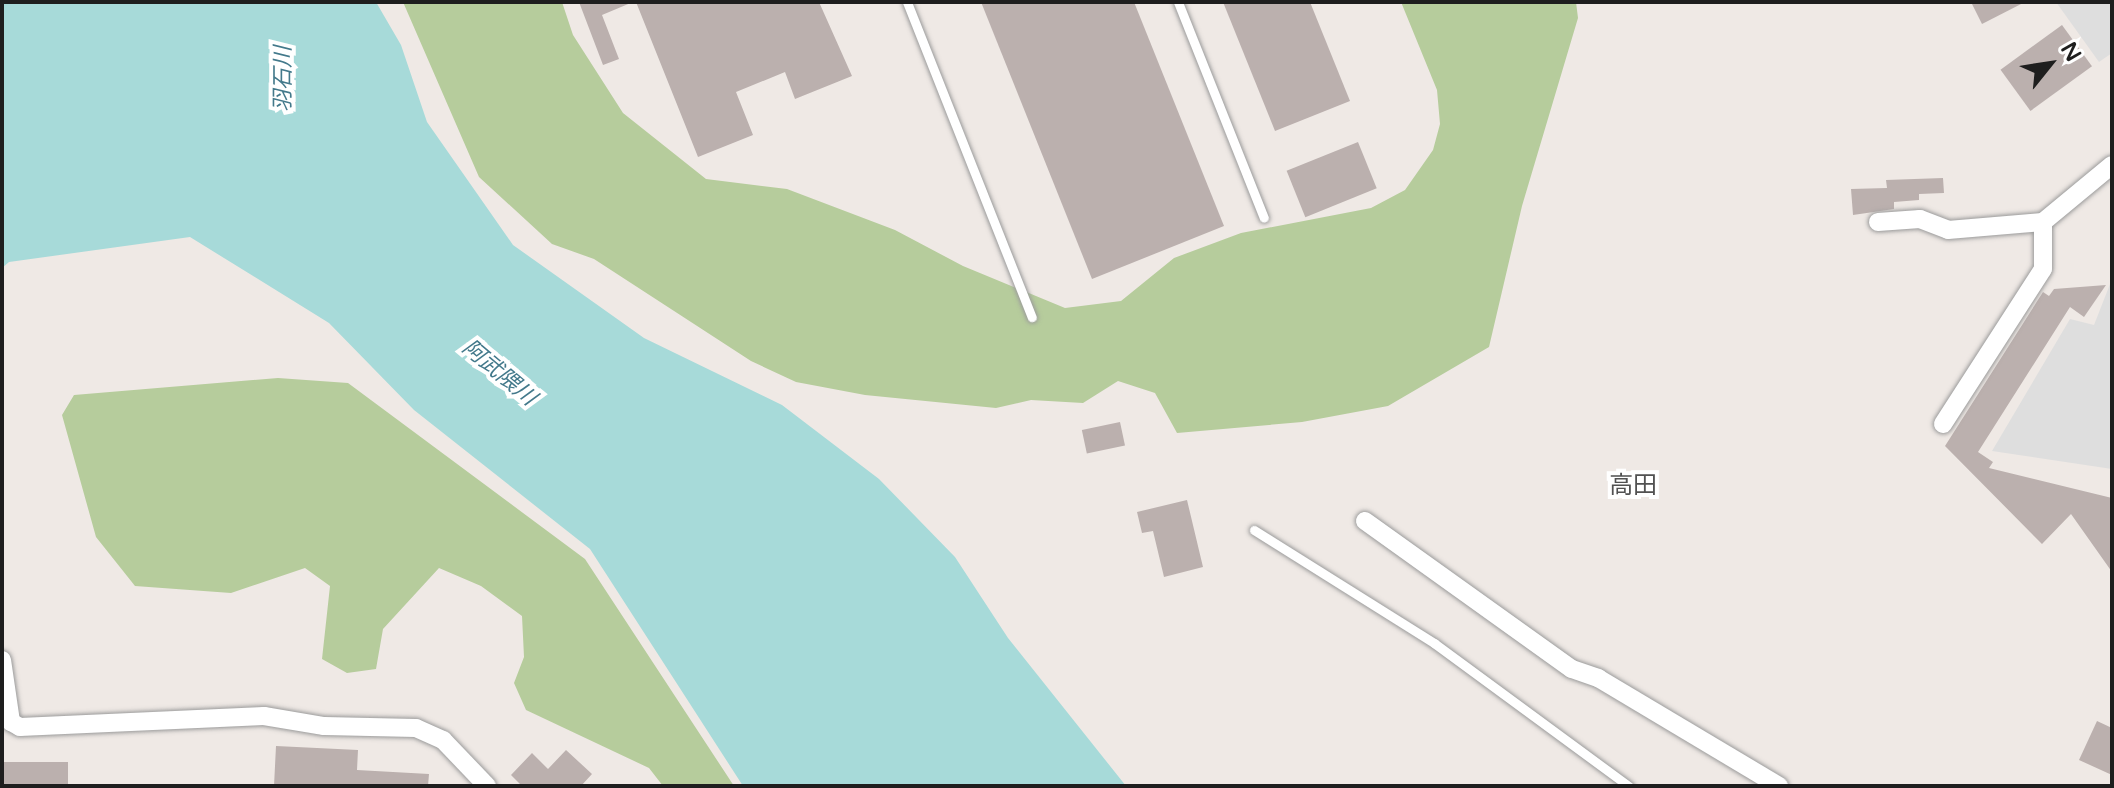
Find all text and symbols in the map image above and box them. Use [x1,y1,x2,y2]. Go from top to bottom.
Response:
north arrow [2010,24,2090,104]
text: N [2055,38,2086,66]
water label: 羽石川 [271,46,297,112]
water label: 阿武隈川 [457,335,541,411]
district label: 高田 [1609,472,1657,500]

